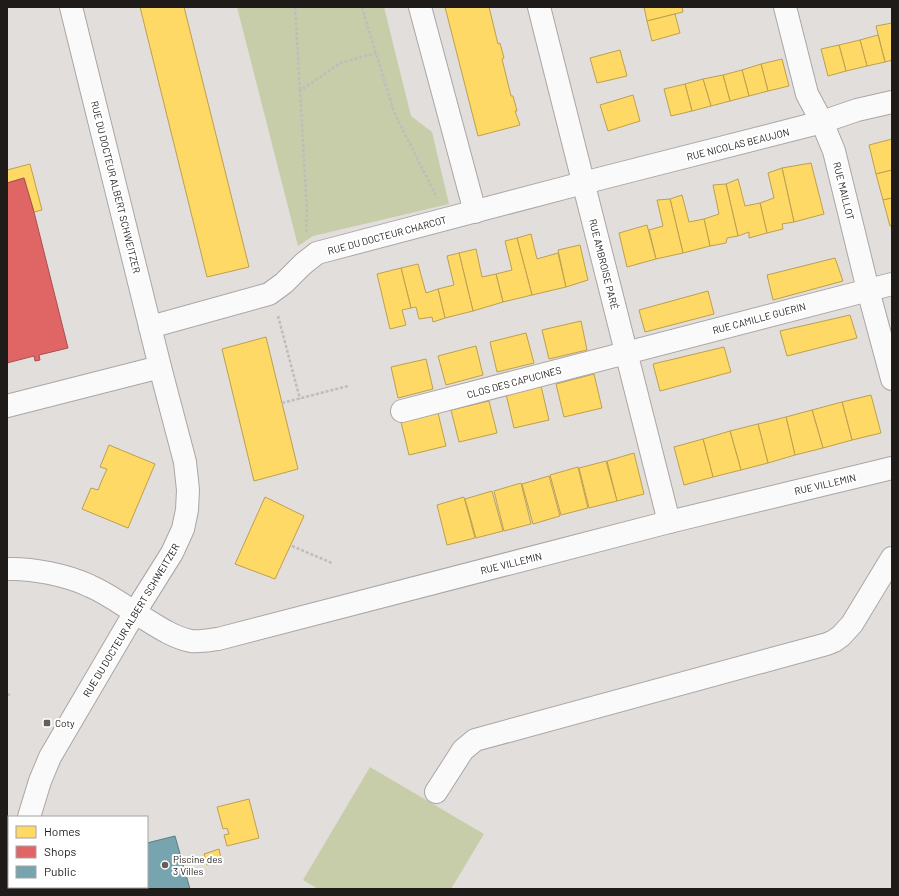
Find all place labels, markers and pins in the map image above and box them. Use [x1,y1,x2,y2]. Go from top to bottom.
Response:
place label: Coty [55,717,75,729]
marker: Coty [42,718,52,728]
place label: Piscine des 3 Villes [173,853,222,877]
marker: Piscine des 3 Villes [160,860,170,870]

